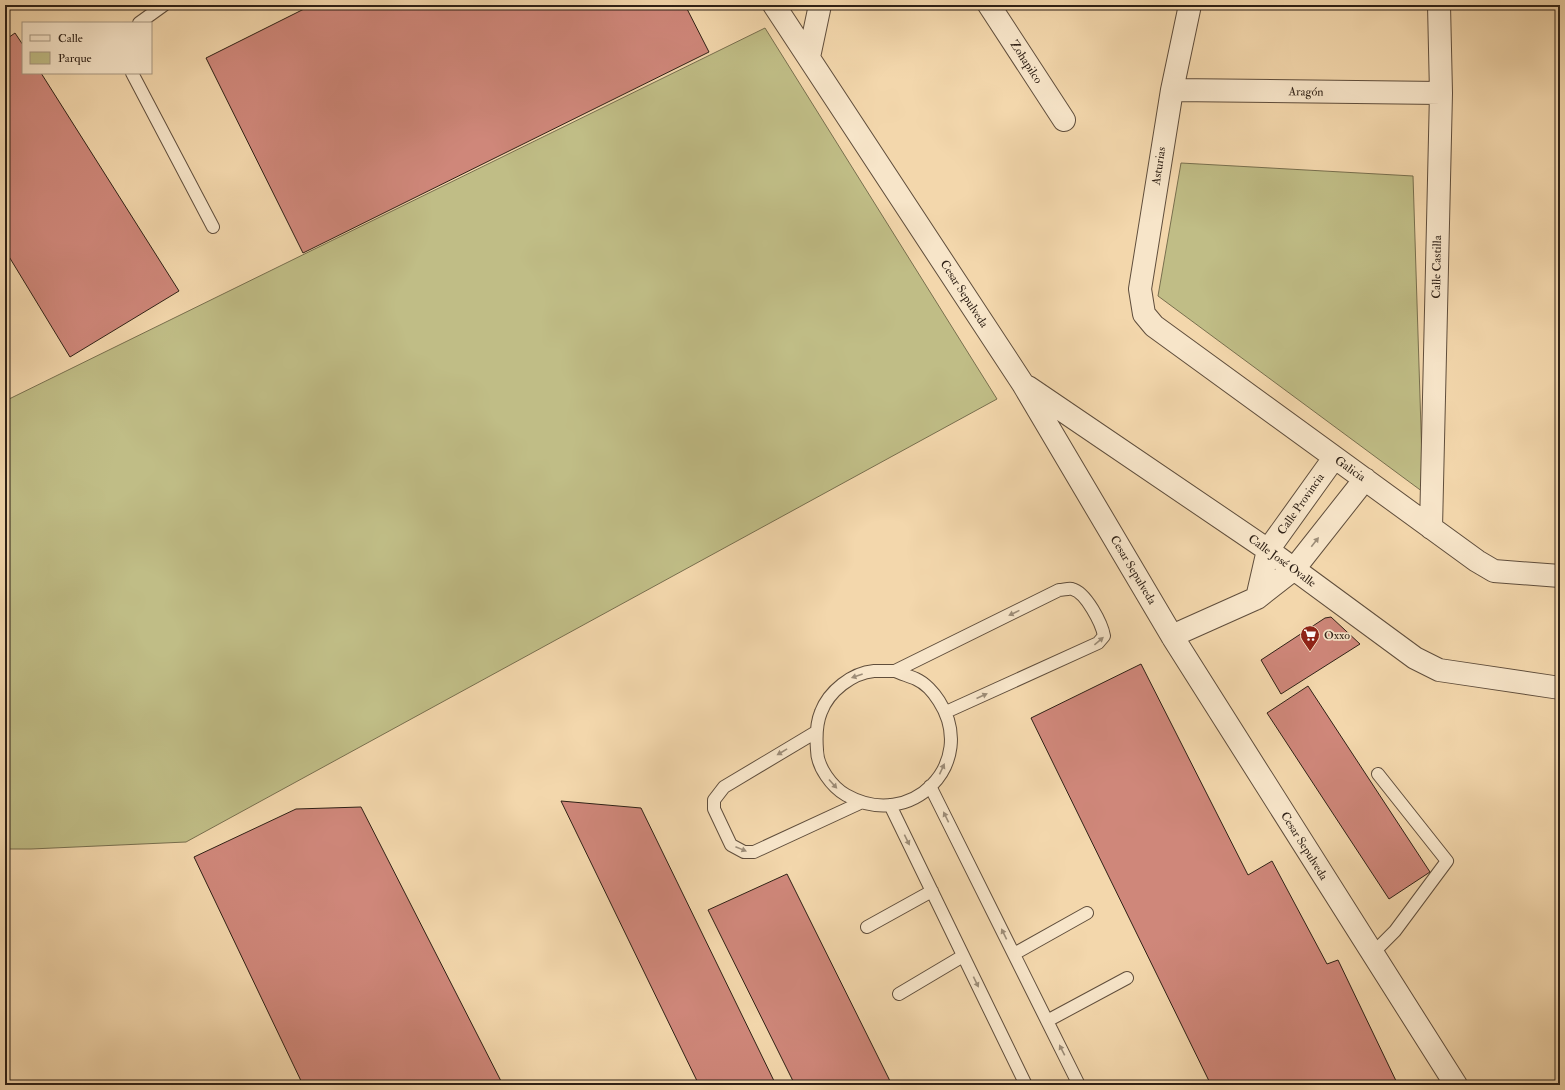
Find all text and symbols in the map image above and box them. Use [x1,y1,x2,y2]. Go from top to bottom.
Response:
legend [22,22,152,74]
text: Calle [58,31,83,46]
street label: Zohapilco [1006,37,1046,87]
text: Parque [58,51,92,66]
street label: Aragón [1287,84,1324,100]
street label: Asturias [1148,146,1169,187]
street label: Calle Castilla [1429,234,1445,299]
street label: Cesar Sepulveda [937,257,992,332]
street label: Galicia [1332,453,1369,486]
street label: Calle Provincia [1274,469,1328,538]
street label: Calle José Ovalle [1245,531,1319,591]
street label: Cesar Sepulveda [1107,533,1160,608]
one-way arrow [1311,537,1320,548]
one-way arrow [1008,609,1019,616]
supermarket icon: Oxxo [1299,624,1321,652]
place label: Oxxo [1324,628,1350,643]
one-way arrow [1094,636,1104,645]
one-way arrow [851,674,863,680]
one-way arrow [976,693,987,699]
one-way arrow [776,749,788,756]
one-way arrow [939,764,945,775]
one-way arrow [829,779,838,789]
street label: Cesar Sepulveda [1277,809,1332,884]
one-way arrow [943,812,949,823]
one-way arrow [904,835,910,846]
one-way arrow [735,846,747,853]
one-way arrow [1001,928,1007,939]
one-way arrow [973,977,979,988]
one-way arrow [1059,1044,1065,1056]

